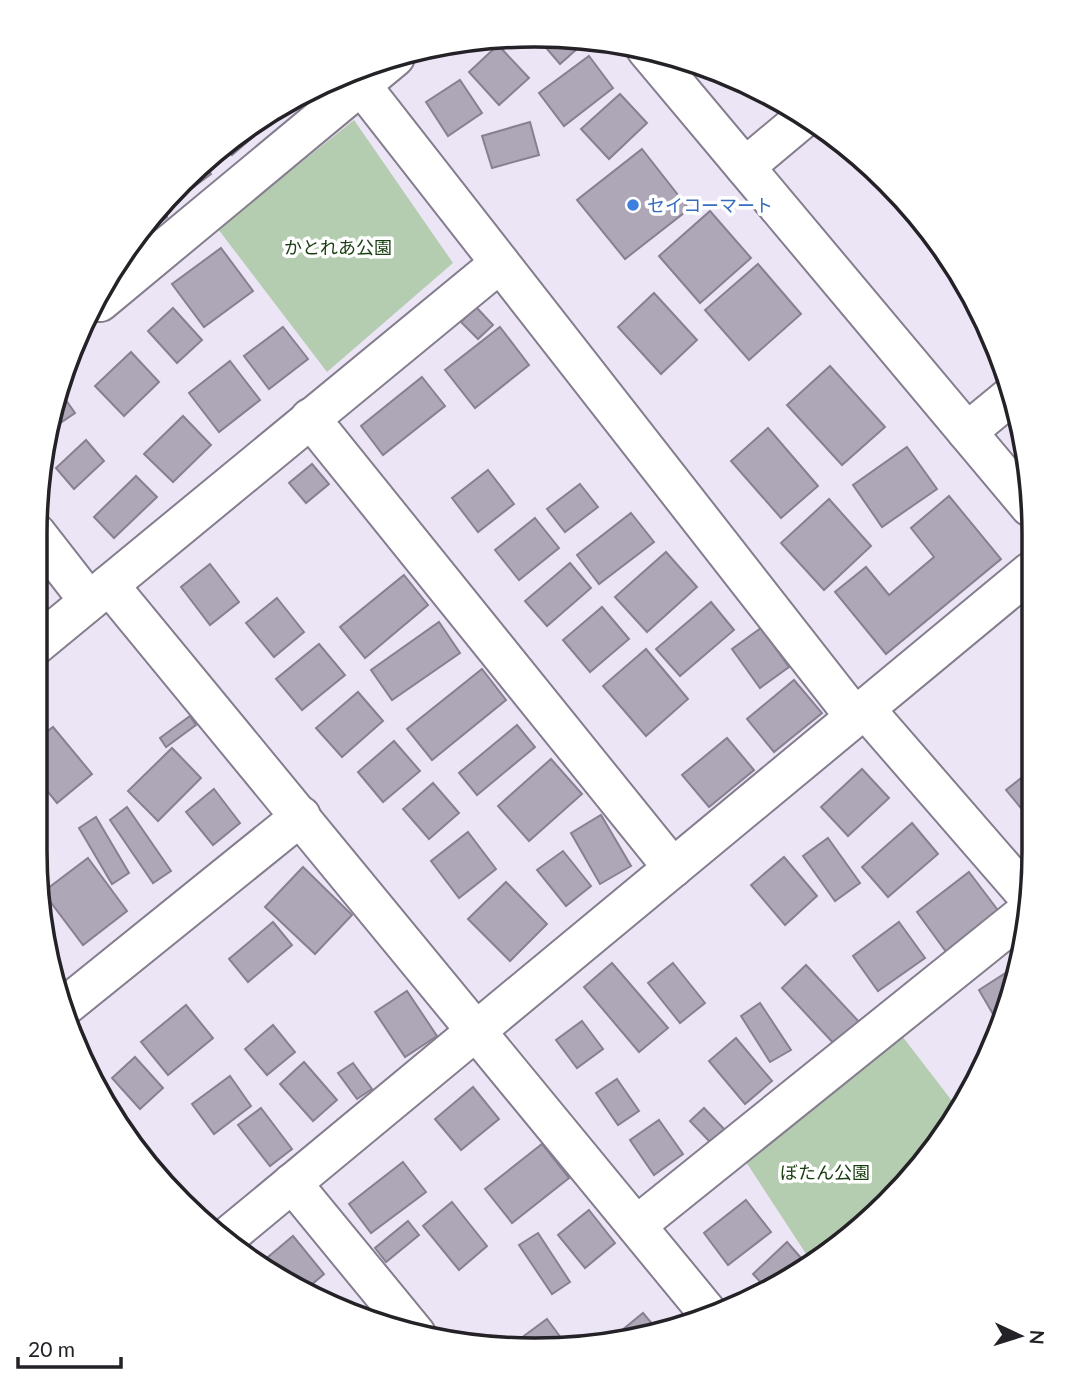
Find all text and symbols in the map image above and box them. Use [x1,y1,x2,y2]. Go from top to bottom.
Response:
place label: セイコーマート [647,194,773,216]
marker: セイコーマート [625,197,641,213]
park label: かとれあ公園 [284,236,392,258]
park label: ぼたん公園 [780,1161,870,1183]
north arrow [985,1301,1055,1371]
scale bar [18,1326,121,1370]
text: N [1025,1329,1049,1345]
text: 20 m [28,1336,75,1361]

